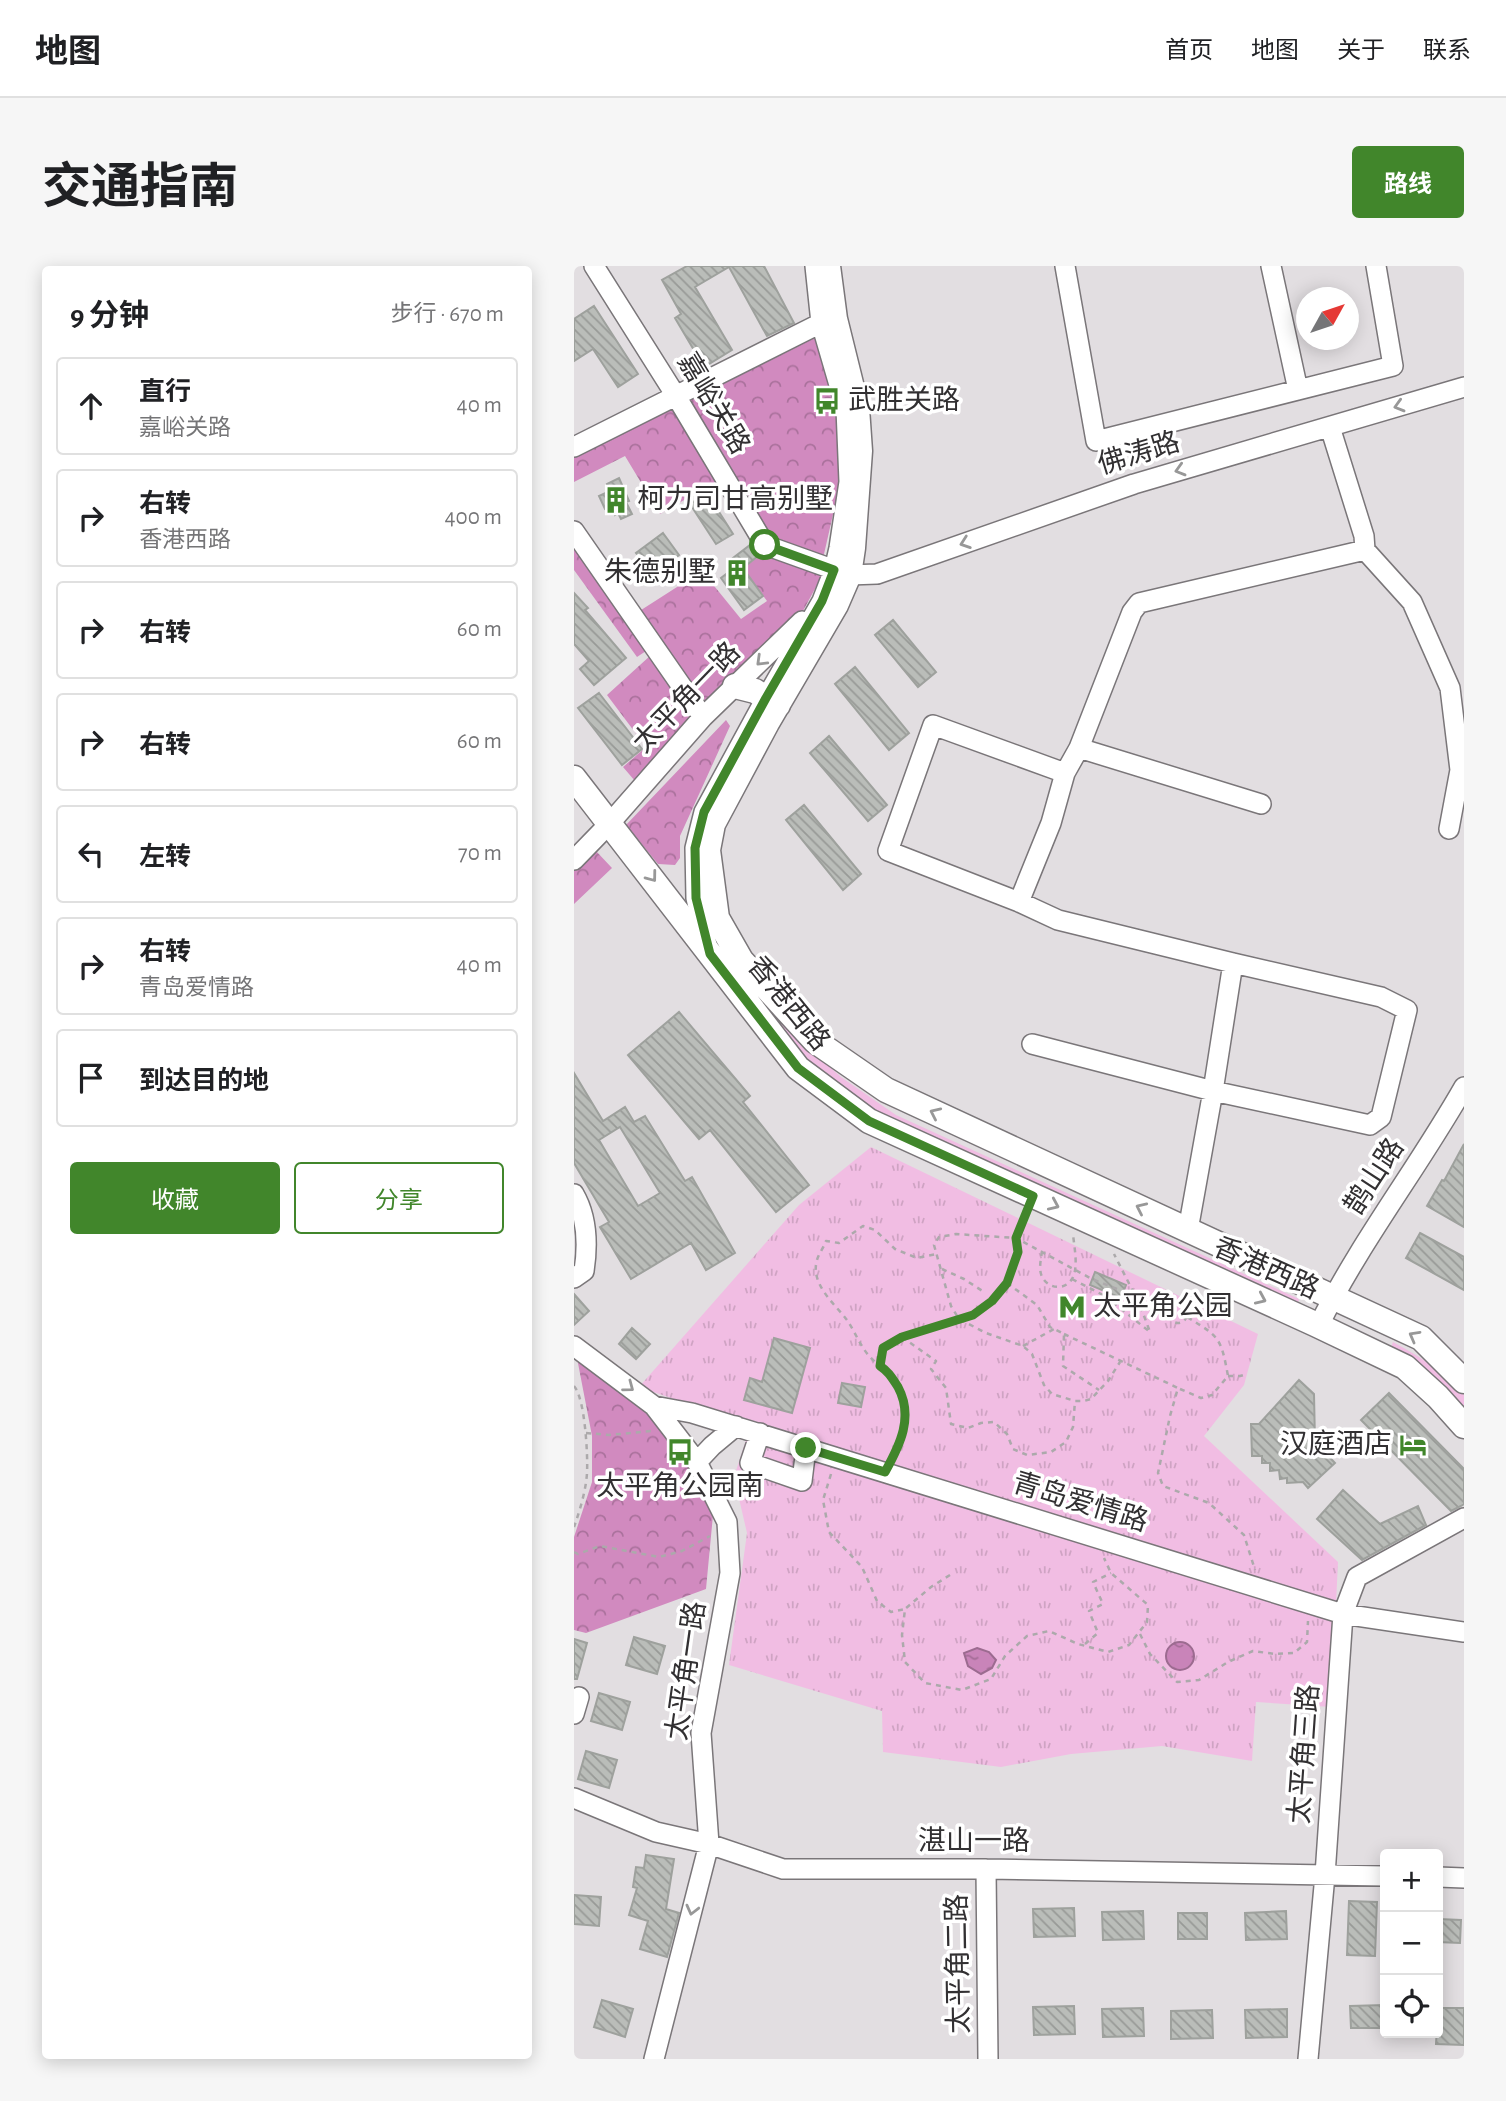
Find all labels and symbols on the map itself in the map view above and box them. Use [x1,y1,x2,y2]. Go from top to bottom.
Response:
north arrow [1296,287,1359,350]
street label: 嘉峪关路 [672,348,756,459]
place label: 武胜关路 [848,385,960,415]
bus stop icon: 武胜关路 [812,386,842,416]
one-way arrow [1393,398,1405,413]
street label: 佛涛路 [1094,426,1183,480]
one-way arrow [1174,462,1186,477]
place label: 柯力司甘高别墅 [637,484,833,514]
building icon: 柯力司甘高别墅 [601,485,631,515]
route start [749,529,780,560]
one-way arrow [959,535,971,549]
place label: 朱德别墅 [604,557,716,587]
building icon: 朱德别墅 [722,558,752,588]
street label: 太平角一路 [627,637,746,758]
one-way arrow [756,652,769,665]
one-way arrow [643,870,656,882]
street label: 香港西路 [742,950,836,1056]
one-way arrow [930,1107,942,1121]
street label: 鹊山路 [1339,1133,1410,1220]
one-way arrow [1047,1197,1059,1211]
one-way arrow [1136,1203,1148,1217]
street label: 香港西路 [1209,1232,1324,1305]
place label: 太平角公园 [1093,1291,1233,1321]
one-way arrow [1254,1291,1266,1305]
metro station icon: 太平角公园 [1057,1292,1087,1322]
one-way arrow [1408,1331,1421,1344]
one-way arrow [621,1379,633,1391]
place label: 汉庭酒店 [1280,1429,1392,1459]
hotel icon: 汉庭酒店 [1398,1430,1428,1460]
route end [790,1432,821,1463]
bus stop icon: 太平角公园南 [665,1437,695,1467]
street label: 青岛爱情路 [1009,1467,1152,1537]
place label: 太平角公园南 [596,1471,764,1501]
street label: 太平角一路 [661,1599,711,1742]
street label: 太平角三路 [1284,1683,1324,1825]
street label: 湛山一路 [918,1826,1030,1856]
street label: 太平角二路 [942,1894,974,2034]
one-way arrow [686,1904,700,1916]

